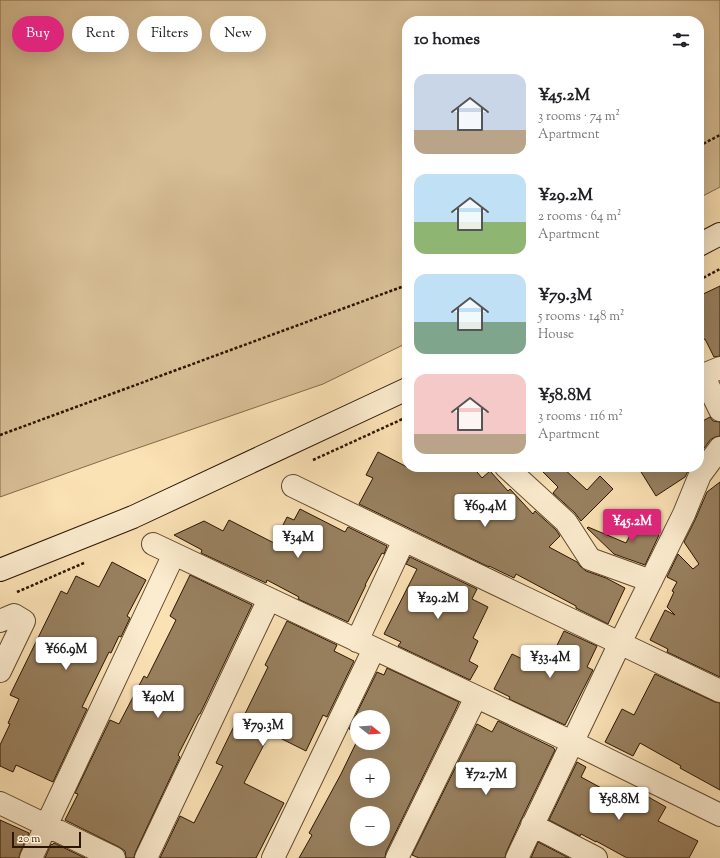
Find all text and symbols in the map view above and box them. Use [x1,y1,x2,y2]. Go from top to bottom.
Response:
chip: Buy [12,16,64,52]
chip: Rent [72,16,129,52]
chip: Filters [137,16,202,52]
chip: New [210,16,266,52]
text: 10 homes [414,28,480,52]
icon: filters [670,29,692,51]
text: ¥45.2M [538,84,590,108]
icon: home [446,90,494,138]
text: 3 rooms · 74 m² [538,108,620,126]
text: Apartment [538,126,599,144]
text: ¥29.2M [538,184,593,208]
icon: home [446,190,494,238]
text: 2 rooms · 64 m² [538,208,621,226]
text: Apartment [538,226,599,244]
text: ¥79.3M [538,284,592,308]
icon: home [446,290,494,338]
text: 5 rooms · 148 m² [538,308,624,326]
text: House [538,326,574,344]
text: ¥58.8M [538,384,591,408]
icon: home [446,390,494,438]
text: 3 rooms · 116 m² [538,408,623,426]
text: Apartment [538,426,599,444]
pin: ¥69.4M [452,494,518,528]
text: ¥69.4M [463,498,507,516]
pin: ¥45.2M [599,509,665,543]
text: ¥45.2M [612,513,652,531]
pin: ¥34M [274,525,322,559]
text: ¥34M [282,529,314,547]
pin: ¥29.2M [405,586,471,620]
text: ¥29.2M [417,590,459,608]
pin: ¥66.9M [33,637,99,671]
text: ¥66.9M [45,641,87,659]
pin: ¥33.4M [517,645,583,679]
text: ¥33.4M [530,649,570,667]
pin: ¥40M [134,685,182,719]
text: ¥40M [142,689,174,707]
north arrow [350,710,390,750]
map controls [350,710,390,846]
pin: ¥79.3M [230,713,296,747]
text: ¥79.3M [242,717,284,735]
button: + [350,758,390,798]
pin: ¥72.7M [453,762,519,796]
text: ¥72.7M [465,766,507,784]
pin: ¥58.8M [586,787,652,821]
text: ¥58.8M [599,791,639,809]
button: − [350,806,390,846]
scale bar [12,830,81,849]
text: 20 m [18,831,40,847]

